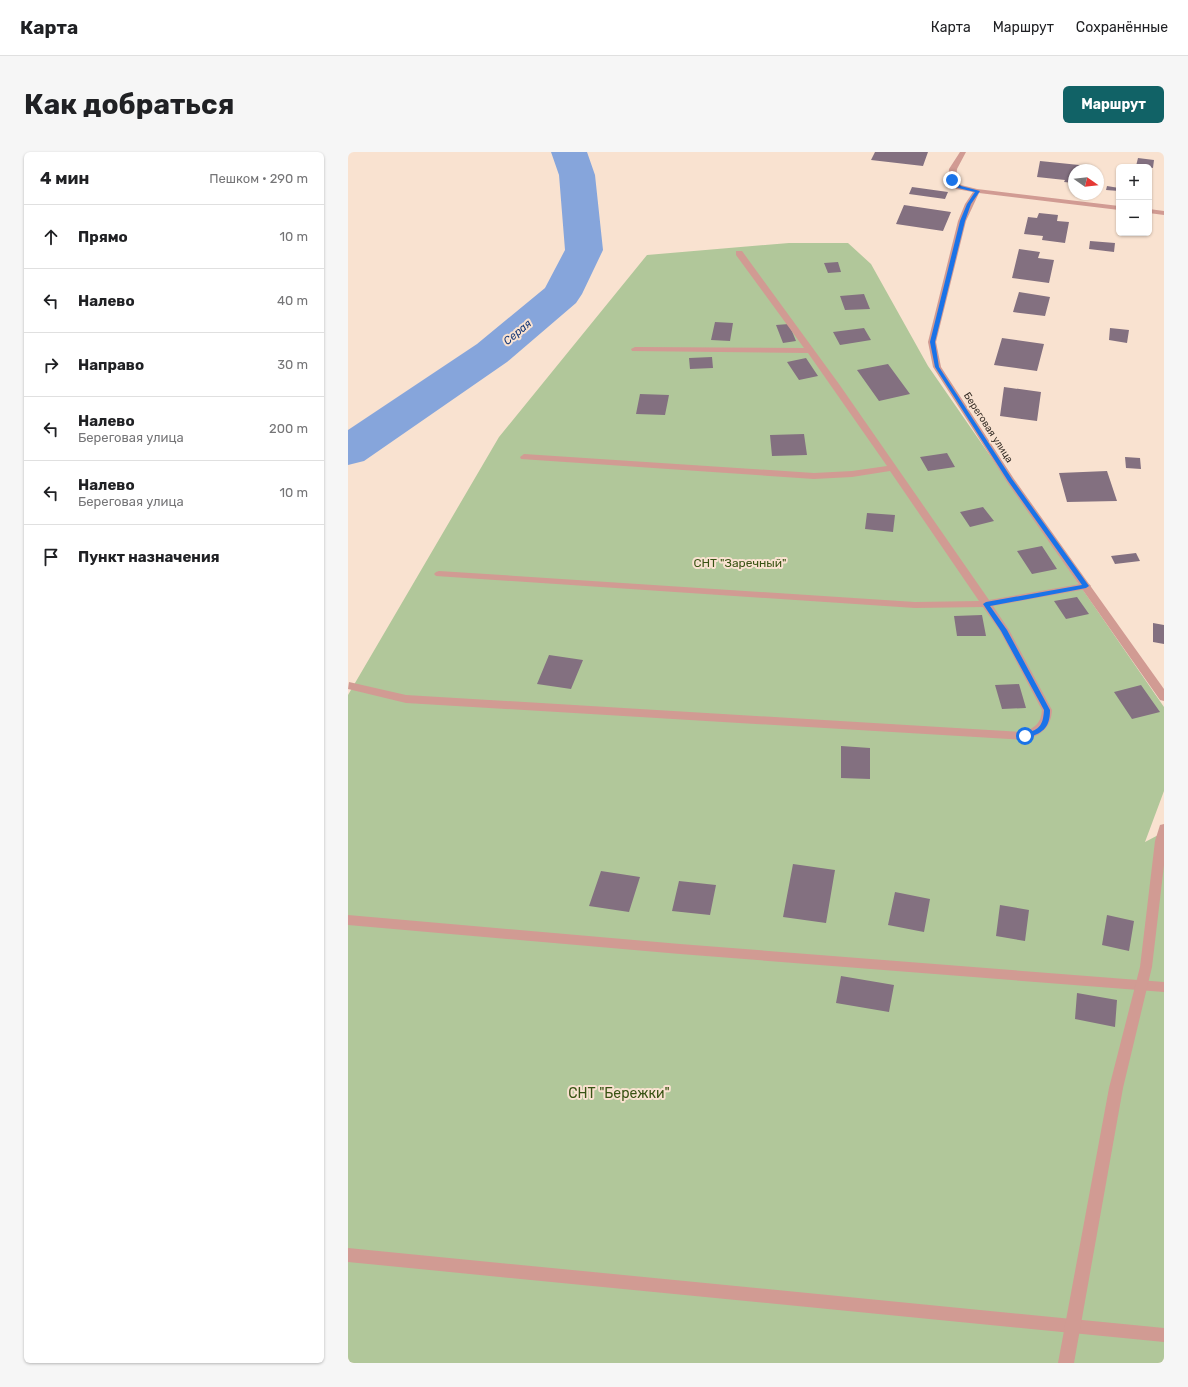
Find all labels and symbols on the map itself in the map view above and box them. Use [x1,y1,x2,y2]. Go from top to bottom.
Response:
north arrow [1068,164,1104,200]
route end [943,171,961,189]
water label: Серая [501,317,534,348]
street label: Береговая улица [961,390,1015,465]
park label: СНТ "Заречный" [694,556,787,570]
route start [1016,727,1034,745]
park label: СНТ "Бережки" [568,1085,670,1102]

